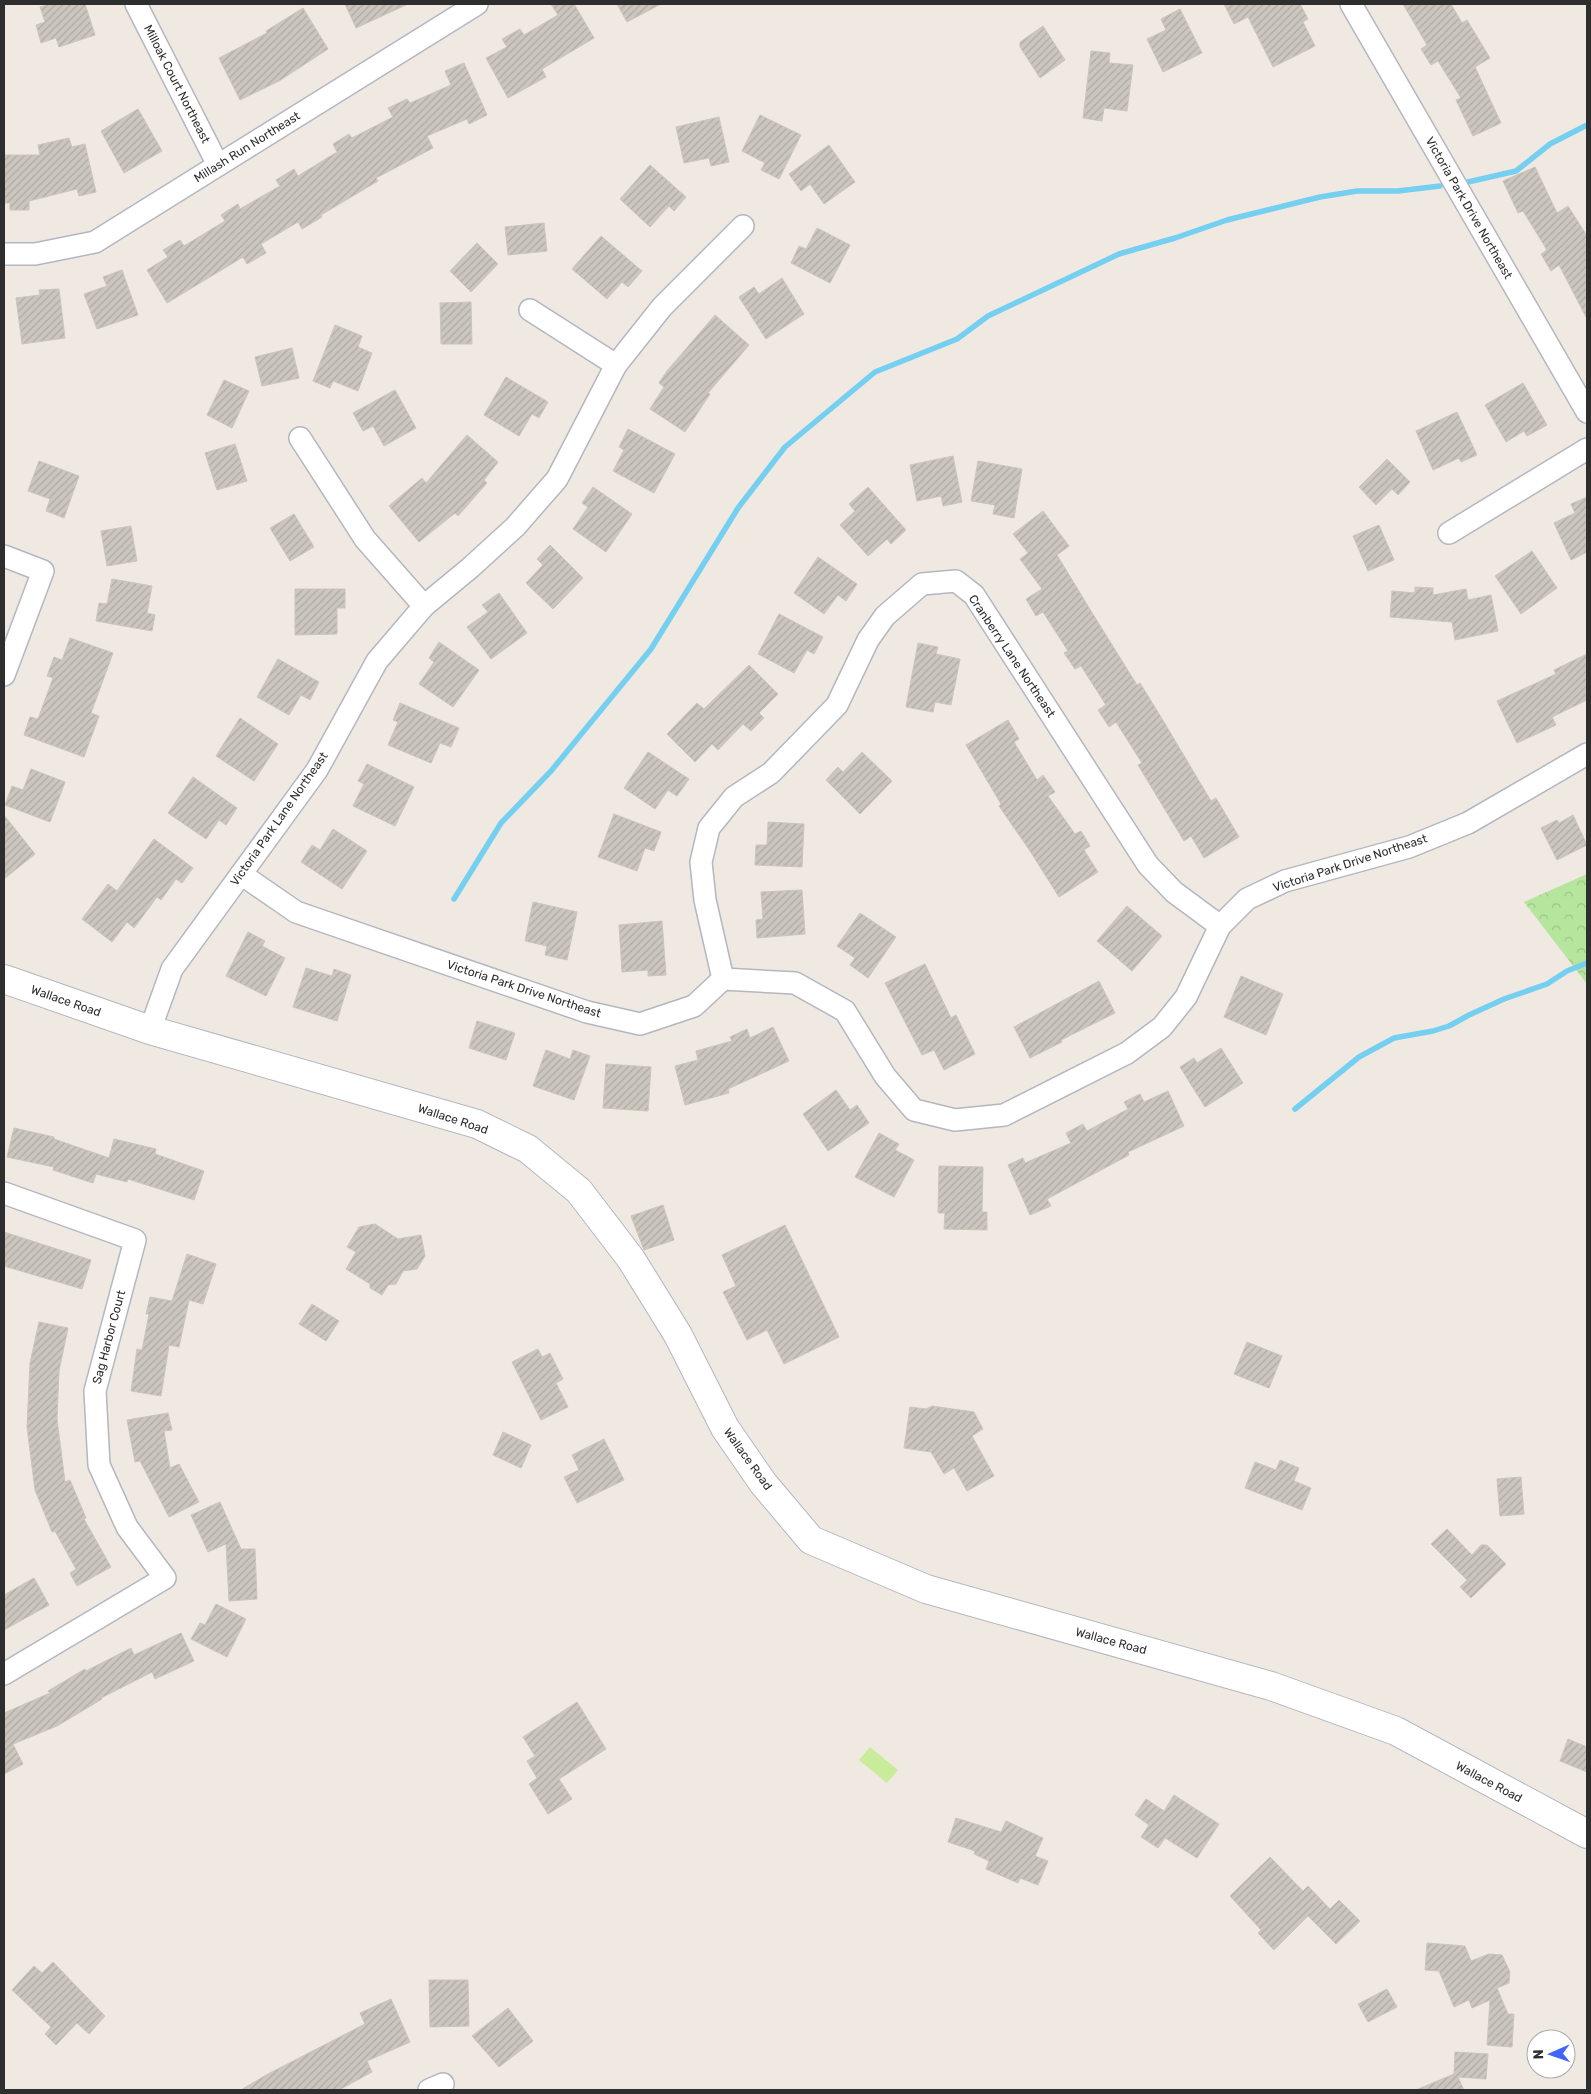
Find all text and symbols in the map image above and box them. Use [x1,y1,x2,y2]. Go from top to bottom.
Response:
street label: Milloak Court Northeast [141,22,213,146]
street label: Millash Run Northeast [191,108,303,185]
street label: Victoria Park Drive Northeast [1423,135,1516,282]
street label: Cranberry Lane Northeast [966,592,1058,720]
street label: Victoria Park Lane Northeast [227,749,331,889]
street label: Victoria Park Drive Northeast [1271,831,1429,895]
street label: Victoria Park Drive Northeast [445,957,603,1021]
street label: Wallace Road [29,982,103,1020]
street label: Wallace Road [416,1101,490,1137]
street label: Sag Harbor Court [90,1288,128,1385]
street label: Wallace Road [721,1425,775,1493]
street label: Wallace Road [1074,1625,1148,1657]
street label: Wallace Road [1453,1759,1525,1805]
north arrow [1526,2029,1576,2079]
text: N [1530,2049,1547,2060]

